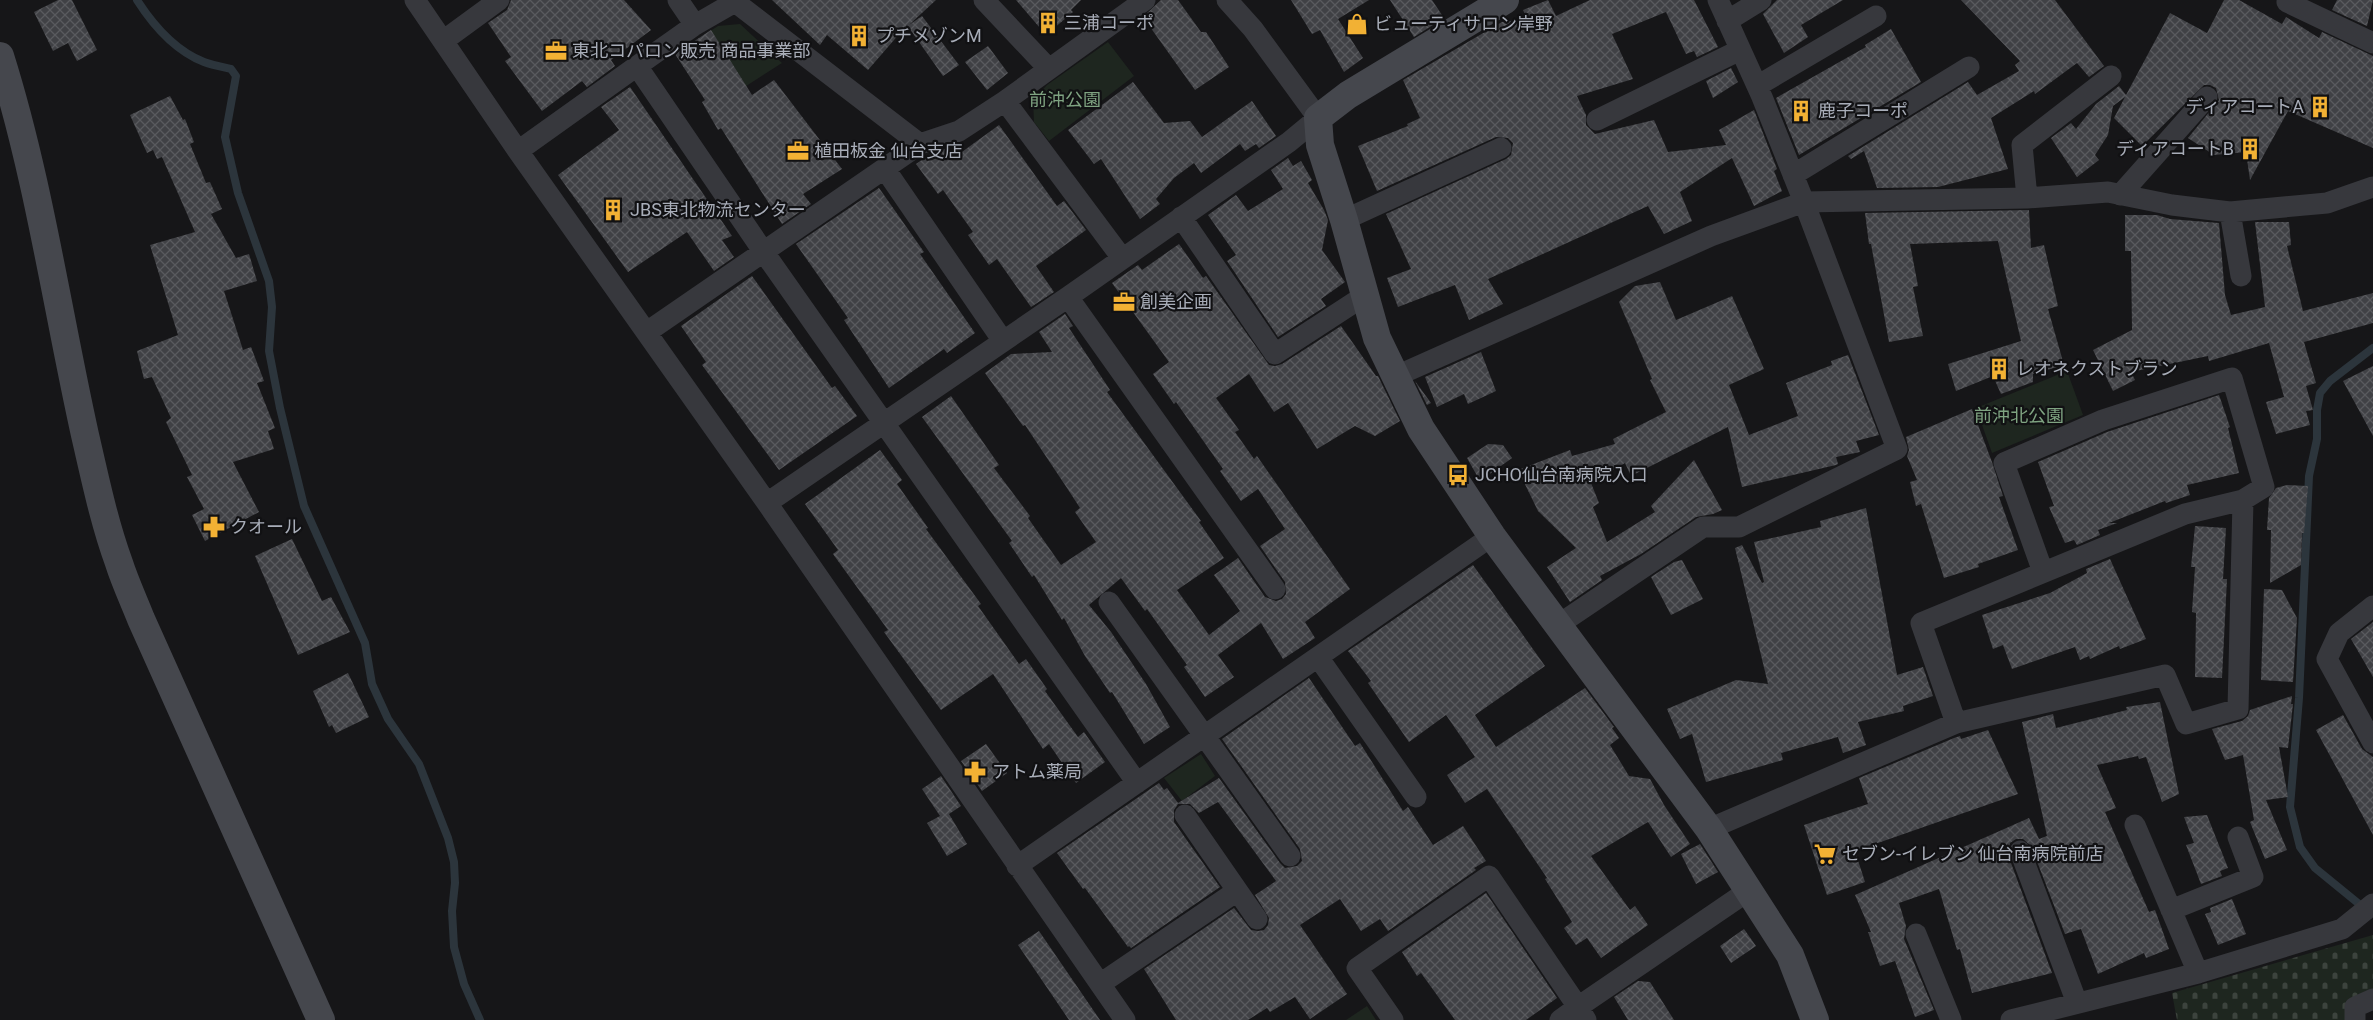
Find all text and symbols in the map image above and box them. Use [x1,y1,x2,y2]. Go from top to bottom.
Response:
building icon: 三浦コーポ [1035,10,1061,36]
shop icon: ビューティサロン岸野 [1344,11,1370,37]
place label: 三浦コーポ [1064,12,1154,33]
place label: ビューティサロン岸野 [1374,13,1553,34]
building icon: プチメゾンM [846,23,872,49]
place label: プチメゾンM [876,25,982,46]
office icon: 東北コパロン販売 商品事業部 [543,38,569,64]
place label: 東北コパロン販売 商品事業部 [572,40,810,61]
park label: 前沖公園 [1029,89,1101,110]
building icon: ディアコートA [2307,94,2333,120]
place label: ディアコートA [2186,96,2304,117]
building icon: 鹿子コーポ [1788,98,1814,124]
place label: 鹿子コーポ [1818,100,1908,121]
building icon: ディアコートB [2237,136,2263,162]
office icon: 植田板金 仙台支店 [785,138,811,164]
place label: ディアコートB [2116,138,2234,159]
place label: 植田板金 仙台支店 [814,140,962,161]
building icon: JBS東北物流センター [600,197,626,223]
place label: JBS東北物流センター [630,199,806,220]
office icon: 創美企画 [1111,289,1137,315]
place label: 創美企画 [1140,291,1212,312]
building icon: レオネクストブラン [1986,356,2012,382]
place label: レオネクストブラン [2016,358,2177,379]
park label: 前沖北公園 [1974,405,2064,426]
bus stop icon: JCHO仙台南病院入口 [1445,462,1471,488]
place label: JCHO仙台南病院入口 [1475,464,1648,485]
pharmacy icon: クオール [201,514,227,540]
place label: クオール [230,516,302,537]
pharmacy icon: アトム薬局 [962,759,988,785]
place label: アトム薬局 [992,761,1082,782]
supermarket icon: セブン-イレブン 仙台南病院前店 [1812,841,1838,867]
place label: セブン-イレブン 仙台南病院前店 [1842,843,2103,864]

